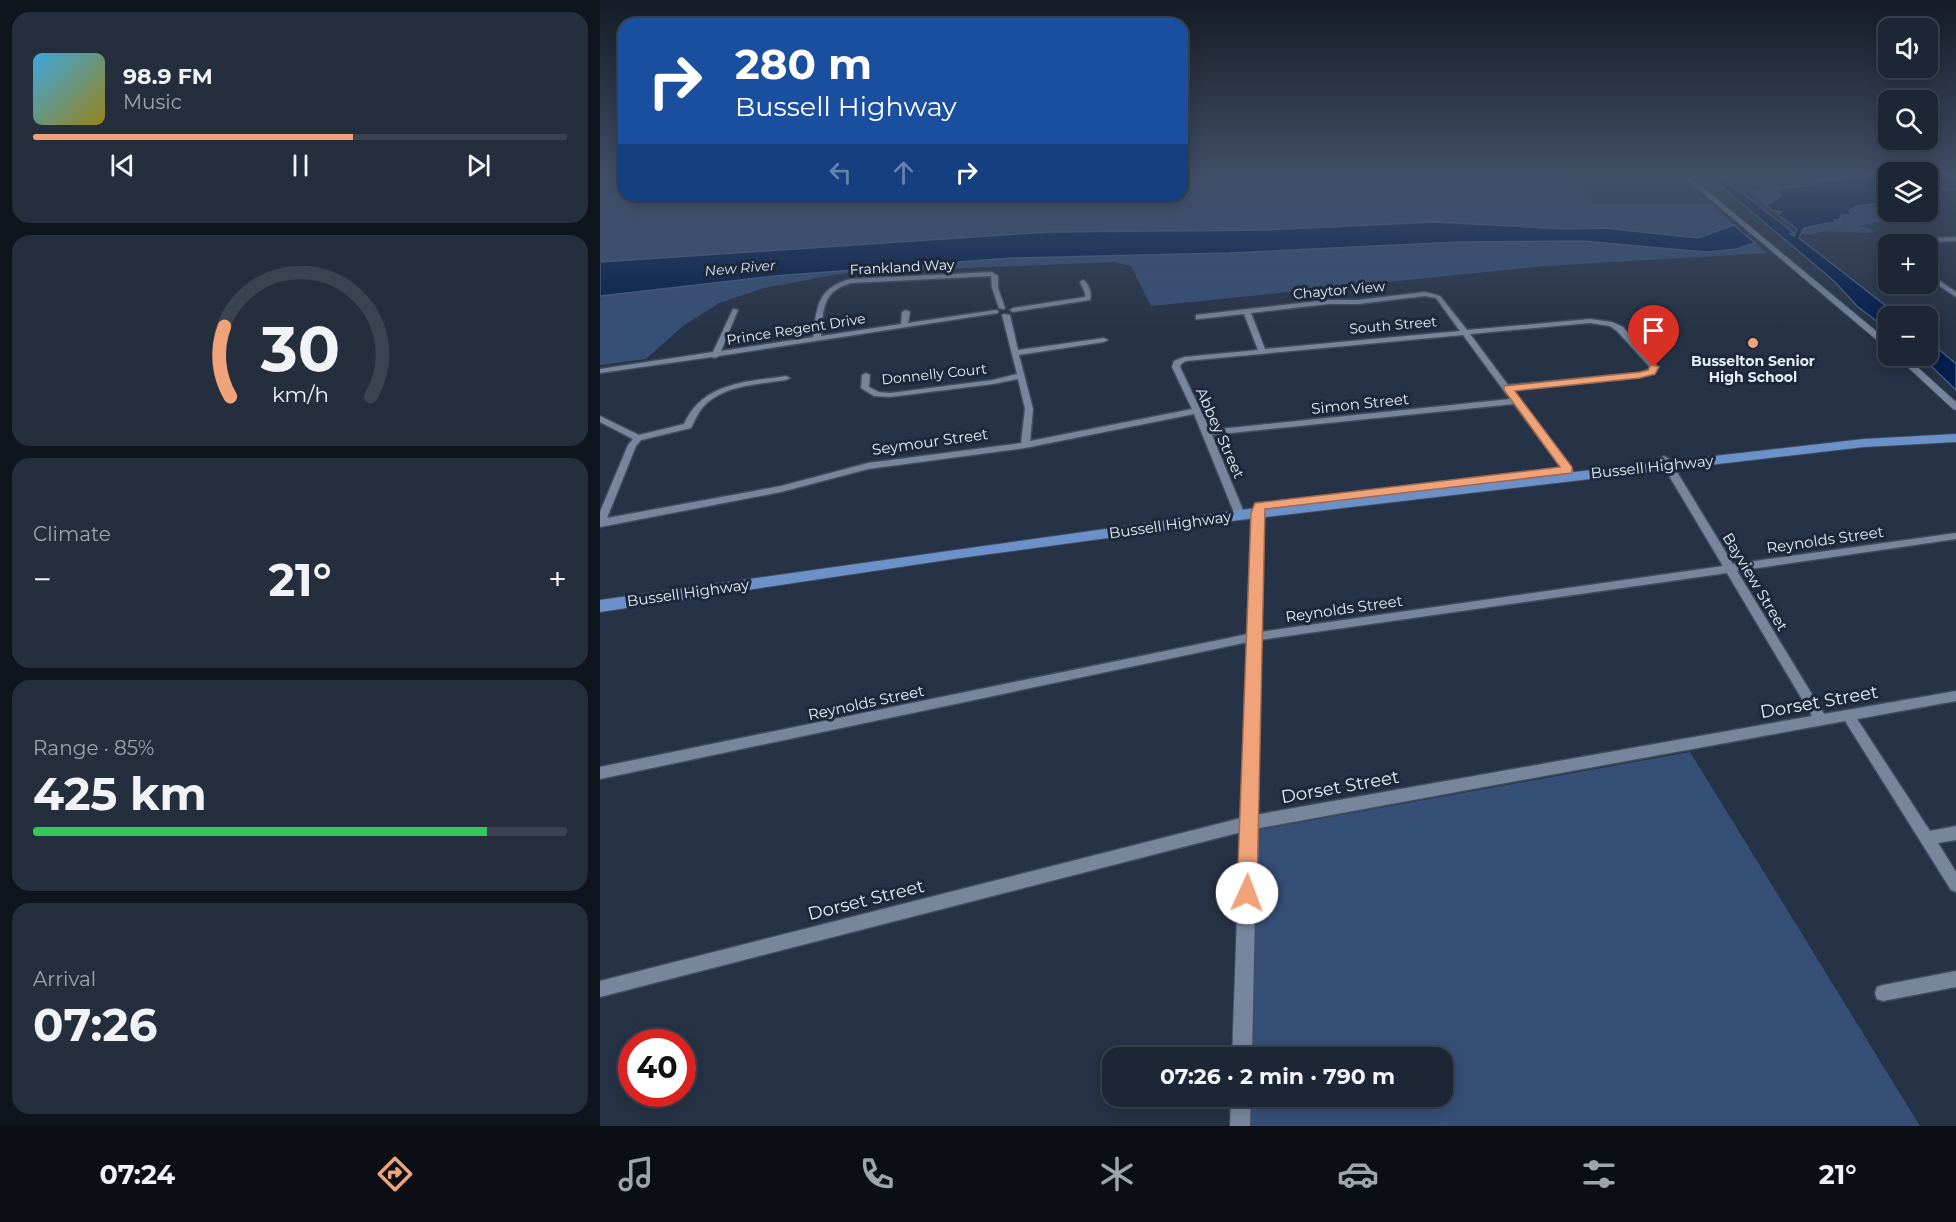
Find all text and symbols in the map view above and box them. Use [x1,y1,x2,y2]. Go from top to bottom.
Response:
map controls [1878,18,1938,366]
button: sound [1878,18,1938,78]
text: 280 m [735,38,872,90]
icon: right [636,42,714,120]
text: 98.9 FM [123,63,213,90]
text: Music [123,90,182,114]
text: Bussell Highway [735,90,957,123]
button: search [1878,90,1938,150]
icon: previous [106,149,139,182]
icon: pause [284,149,317,182]
icon: next [462,149,495,182]
icon: left [824,156,857,189]
icon: ahead [887,156,920,189]
icon: right [950,156,983,189]
button: layers [1878,162,1938,222]
button: + [1878,234,1938,294]
street label: Frankland Way [849,255,955,279]
water label: New River [704,256,777,280]
street label: Chaytor View [1292,277,1387,303]
pin [1628,305,1679,367]
button: − [1878,306,1938,366]
street label: Prince Regent Drive [725,309,867,349]
text: 30 [259,311,340,387]
street label: South Street [1348,312,1438,338]
icon: arrive [1637,314,1670,347]
marker: Busselton Senior High School [1746,336,1760,350]
place label: Busselton Senior High School [1691,352,1815,386]
street label: Donnelly Court [880,359,988,388]
text: km/h [271,382,329,408]
street label: Abbey Street [1192,384,1249,481]
street label: Simon Street [1310,389,1410,418]
street label: Seymour Street [871,424,989,459]
street label: Bussell Highway [1590,451,1715,482]
street label: Bussell Highway [1108,506,1233,542]
text: Climate [33,522,111,546]
street label: Reynolds Street [1765,522,1885,557]
street label: Bayview Street [1719,529,1792,634]
text: 21° [268,552,332,607]
text: − [33,559,52,599]
text: + [548,559,567,599]
street label: Bussell Highway [626,574,751,610]
street label: Reynolds Street [1284,591,1404,626]
street label: Reynolds Street [806,681,926,724]
street label: Dorset Street [1758,681,1880,723]
text: Range · 85% [33,736,154,760]
text: 425 km [33,766,207,821]
street label: Dorset Street [1279,766,1401,808]
position arrow [1215,861,1279,925]
street label: Dorset Street [805,875,927,925]
text: Arrival [33,967,96,991]
text: 07:26 [33,997,157,1052]
speed limit sign: 40 [618,1029,696,1107]
text: 07:26 · 2 min · 790 m [1160,1063,1395,1090]
icon: directions [374,1153,416,1195]
icon: music [615,1153,657,1195]
icon: phone [856,1153,898,1195]
icon: climate [1096,1153,1138,1195]
icon: car [1337,1153,1379,1195]
icon: filters [1578,1153,1620,1195]
text: 07:24 [99,1158,175,1191]
text: 21° [1819,1158,1857,1191]

